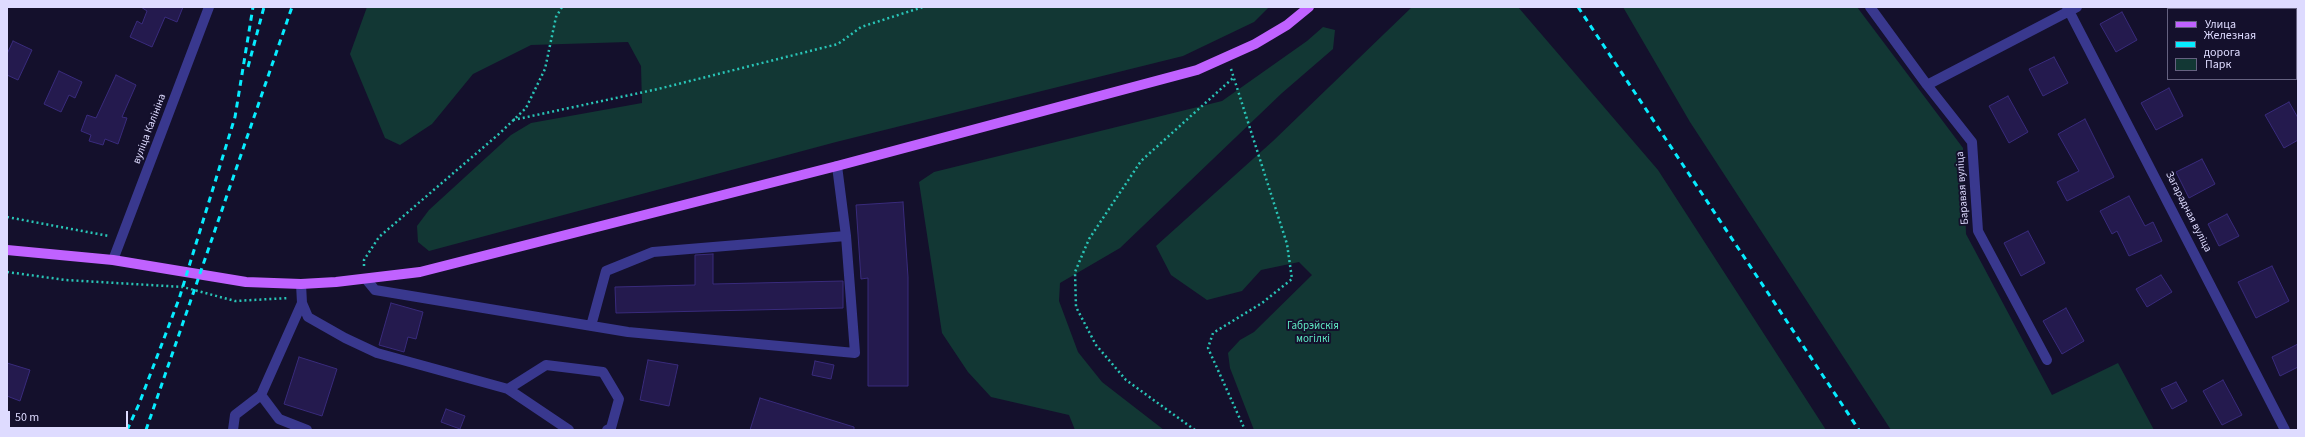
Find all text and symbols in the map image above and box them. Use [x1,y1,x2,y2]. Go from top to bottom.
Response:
legend [2167,8,2297,80]
text: Улица [2205,16,2236,33]
text: Железная дорога [2204,27,2256,61]
text: Парк [2205,56,2231,73]
street label: вуліца Калініна [131,92,169,166]
street label: Баравая вуліца [1954,151,1972,225]
street label: Загарадная вуліца [2162,169,2214,255]
park label: Габрэйскія могілкі [1287,320,1339,346]
scale bar [10,403,130,429]
text: 50 m [15,409,39,426]

